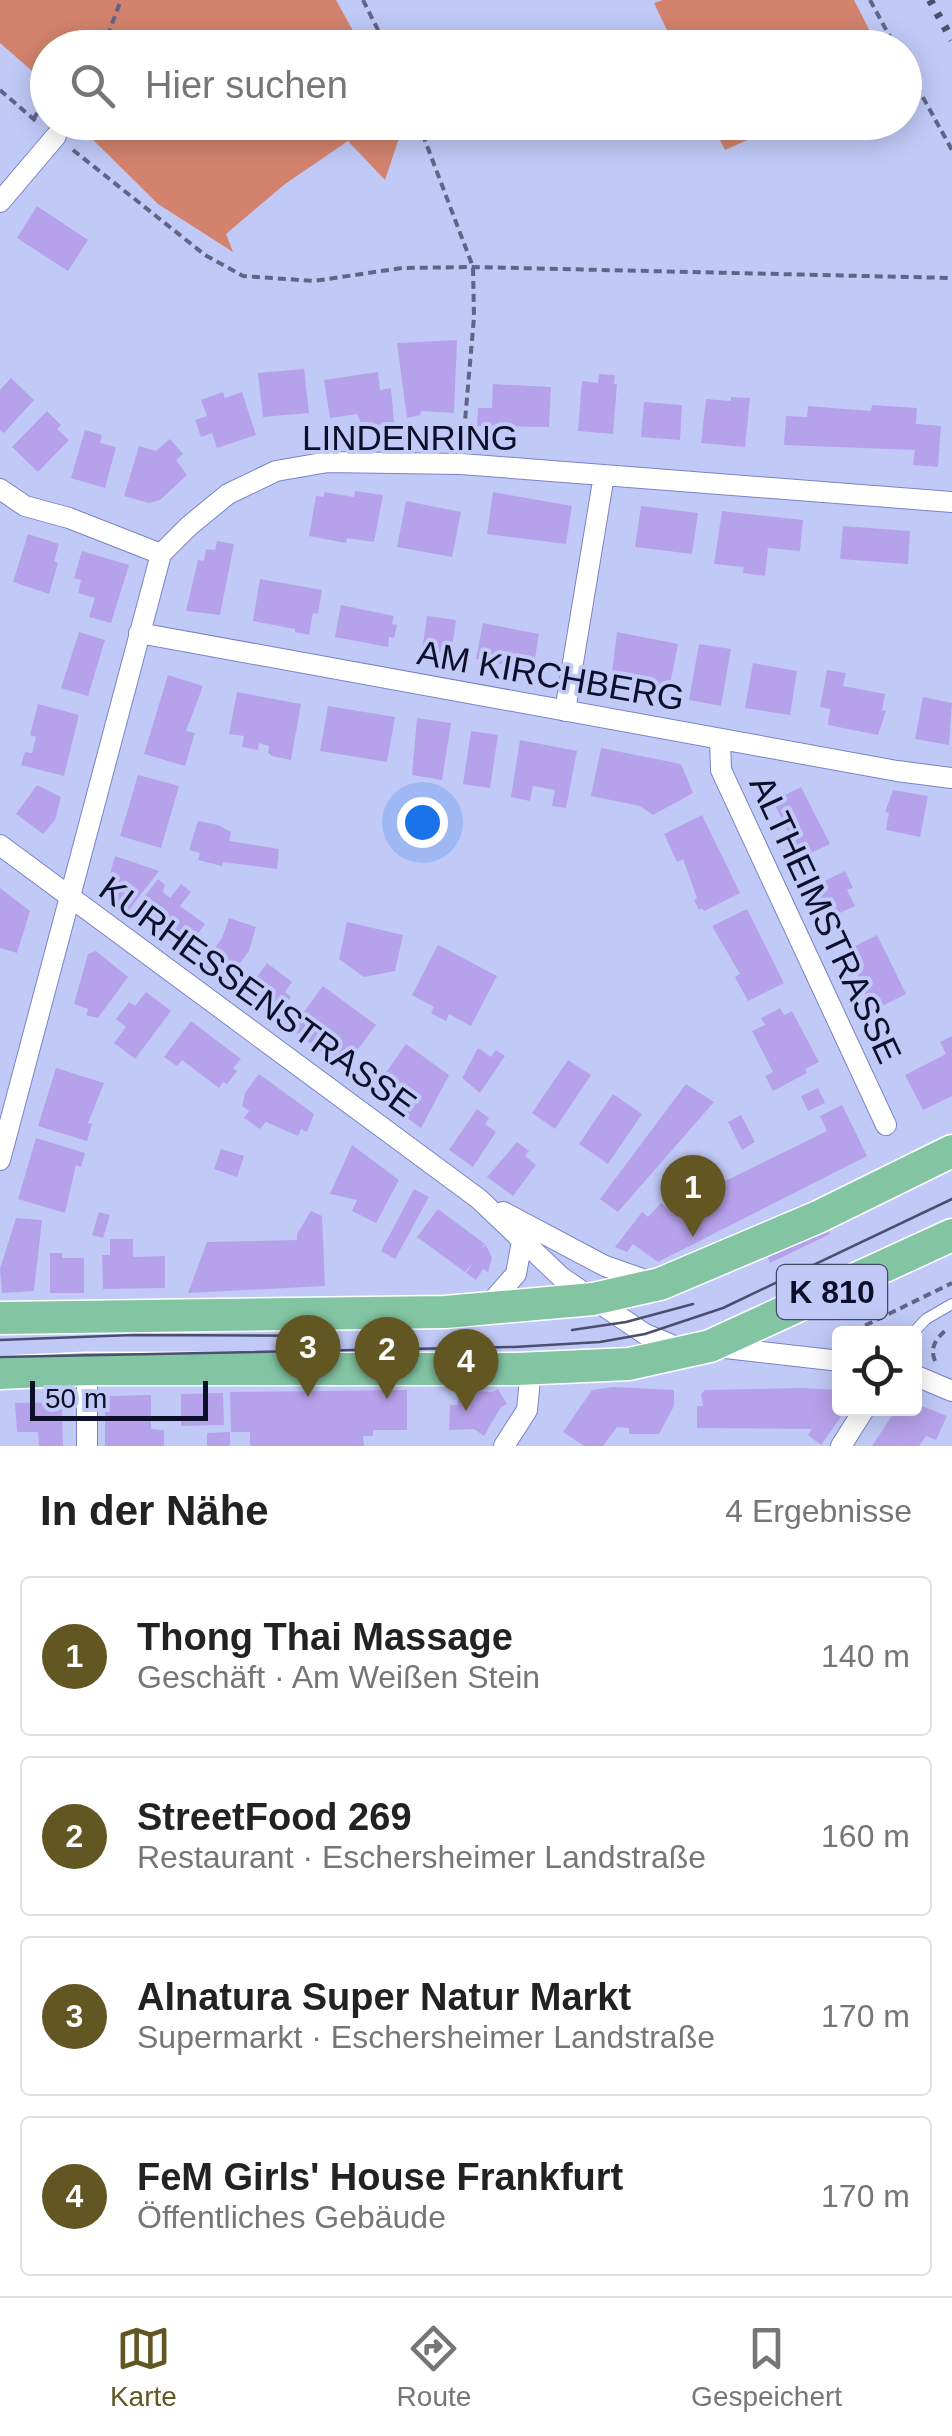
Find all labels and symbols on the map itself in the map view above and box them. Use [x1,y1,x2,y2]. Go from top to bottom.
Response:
street label: LINDENRING [302,418,518,457]
street label: AM KIRCHBERG [415,632,687,718]
street label: ALTHEIMSTRASSE [742,769,910,1069]
your location [397,797,448,848]
street label: KURHESSENSTRASSE [92,868,424,1124]
pin: 1 [660,1154,726,1237]
road number: K 810 [777,1265,887,1319]
pin: 3 [276,1314,340,1397]
pin: 2 [354,1316,420,1399]
pin: 4 [434,1328,498,1411]
scale bar [30,1376,208,1420]

